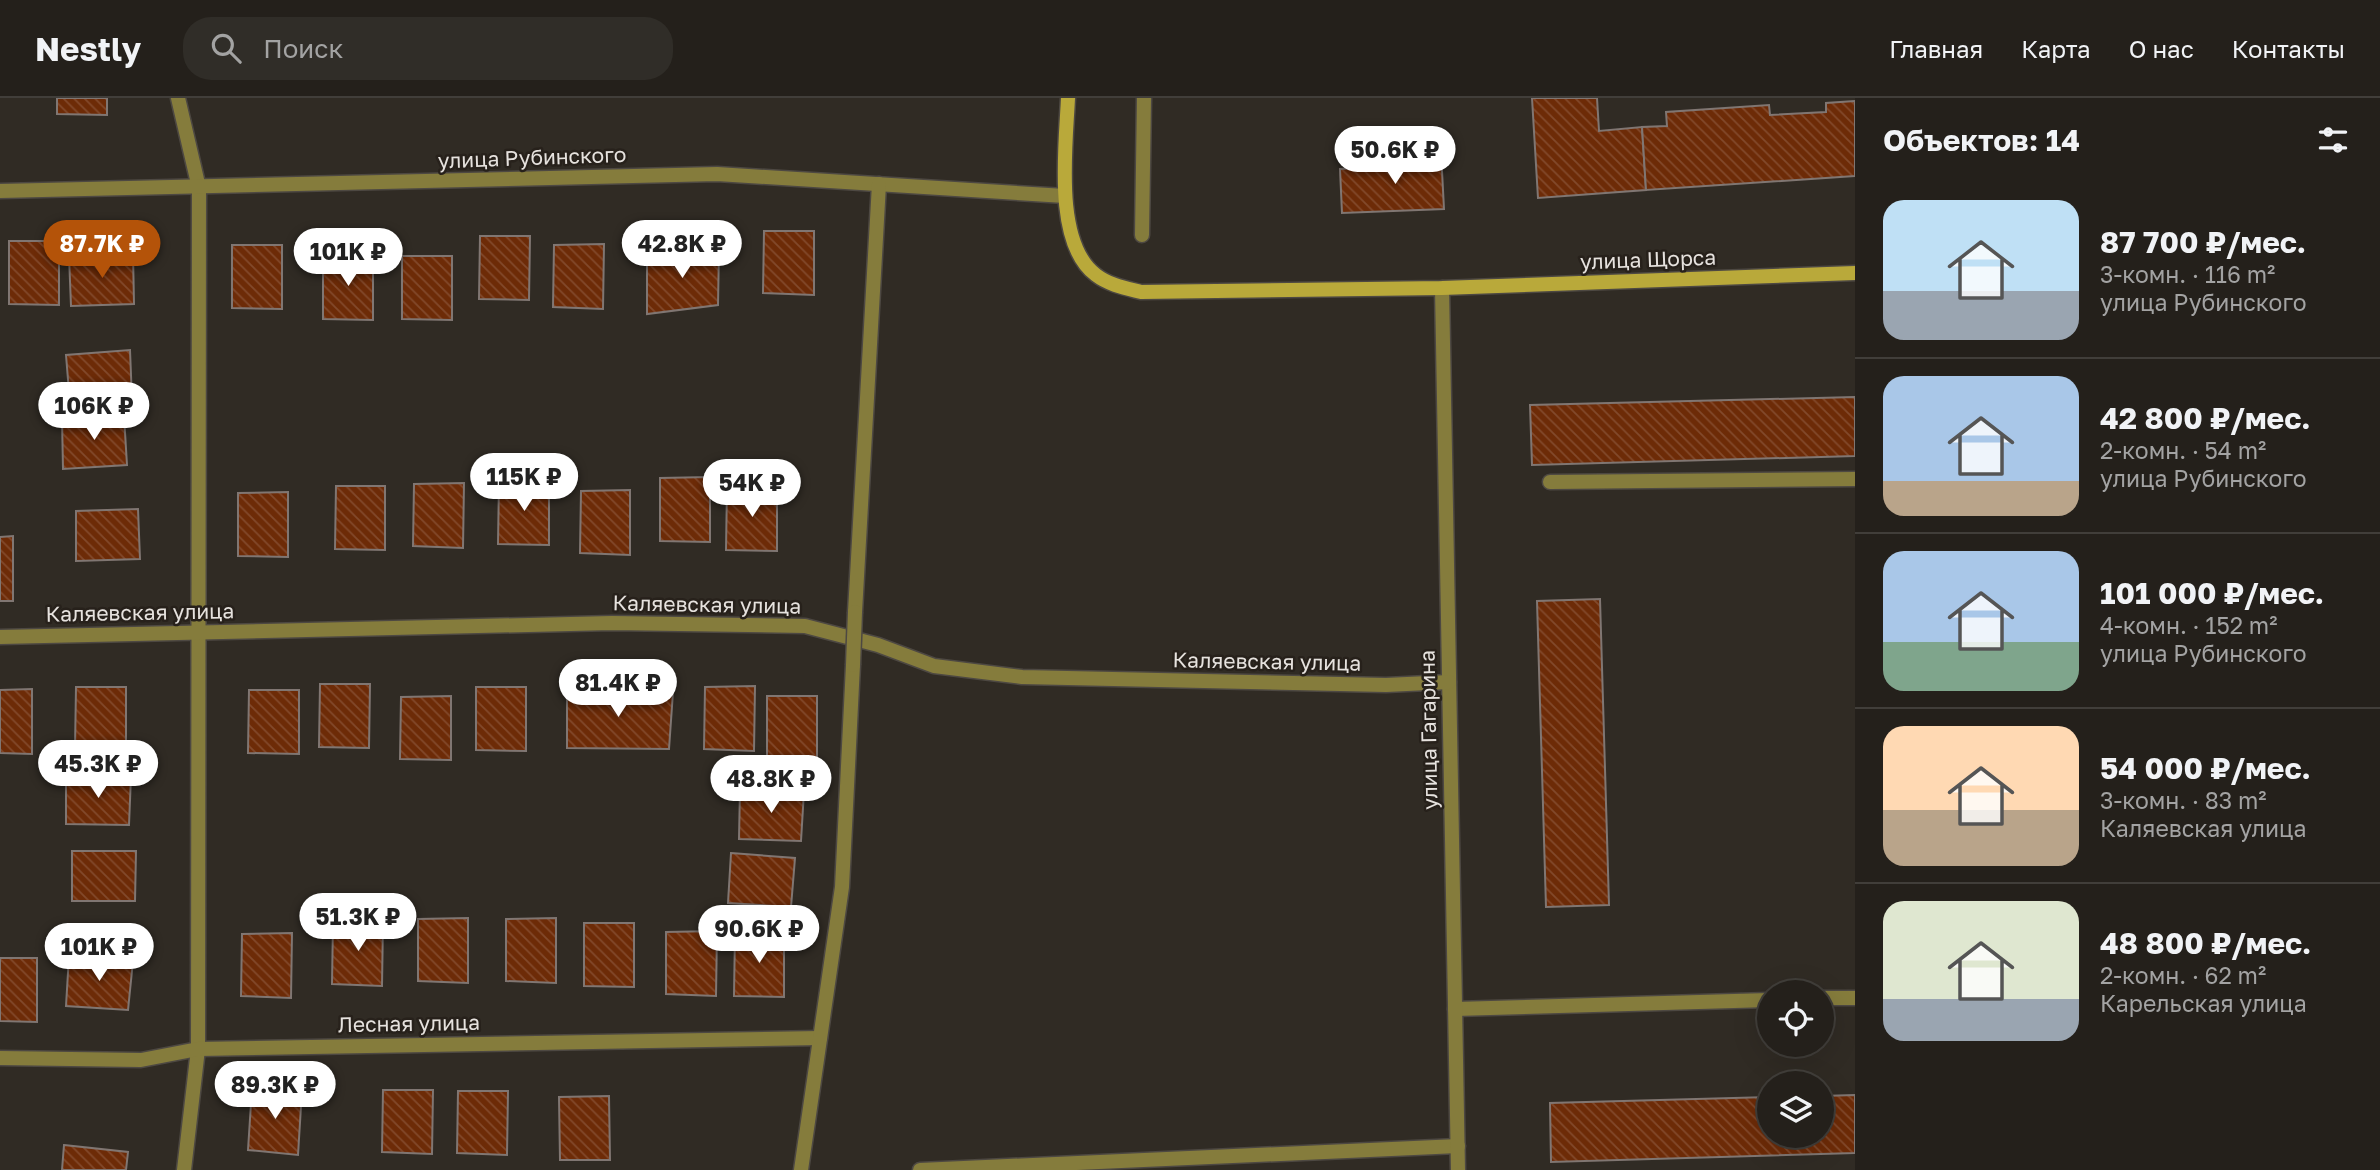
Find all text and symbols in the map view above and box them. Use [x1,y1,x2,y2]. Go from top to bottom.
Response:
search box [183,17,673,80]
text: Nestly [35,29,141,68]
icon: search [207,29,245,67]
text: Поиск [263,33,343,64]
text: Главная [1889,34,1983,63]
text: Карта [2021,34,2091,63]
text: О нас [2129,34,2194,63]
text: Контакты [2232,34,2345,63]
icon: filters [2314,121,2352,159]
text: Объектов: 14 [1883,122,2080,158]
pin: 50.6K ₽ [1330,126,1460,186]
text: 50.6K ₽ [1351,135,1439,163]
street label: улица Рубинского [437,141,627,173]
pin: 87.7K ₽ [37,220,167,280]
pin: 42.8K ₽ [617,220,747,280]
text: 87 700 ₽/мес. [2100,224,2306,260]
pin: 101K ₽ [291,228,405,288]
icon: home [1939,228,2023,312]
text: 87.7K ₽ [59,229,145,257]
text: 42.8K ₽ [638,229,726,257]
text: 101K ₽ [310,237,386,265]
street label: улица Щорса [1579,244,1717,274]
text: 3-комн. · 116 m² [2100,260,2275,288]
text: улица Рубинского [2100,288,2307,316]
pin: 106K ₽ [37,382,151,442]
text: 106K ₽ [54,391,134,419]
text: 42 800 ₽/мес. [2100,400,2311,436]
icon: home [1939,404,2023,488]
text: 2-комн. · 54 m² [2100,436,2266,464]
pin: 115K ₽ [467,454,581,513]
pin: 54K ₽ [703,460,801,519]
text: 115K ₽ [486,462,562,490]
text: улица Рубинского [2100,464,2307,492]
text: 54K ₽ [719,468,785,496]
text: 101 000 ₽/мес. [2100,575,2324,611]
icon: home [1939,579,2023,663]
street label: Каляевская улица [613,589,802,619]
street label: Каляевская улица [45,597,234,627]
text: 4-комн. · 152 m² [2100,611,2277,639]
text: улица Рубинского [2100,639,2307,667]
street label: Каляевская улица [1173,646,1362,676]
street label: улица Гагарина [1414,650,1442,810]
pin: 81.4K ₽ [553,660,683,719]
text: 81.4K ₽ [575,668,661,696]
pin: 45.3K ₽ [33,740,163,800]
text: 45.3K ₽ [54,749,142,777]
text: 54 000 ₽/мес. [2100,750,2311,786]
icon: home [1939,754,2023,838]
pin: 48.8K ₽ [706,756,836,815]
text: 48.8K ₽ [726,764,816,792]
text: 3-комн. · 83 m² [2100,786,2267,814]
text: Каляевская улица [2100,814,2307,842]
pin: 51.3K ₽ [293,894,423,953]
text: 51.3K ₽ [315,902,401,930]
pin: 90.6K ₽ [694,906,824,965]
text: 90.6K ₽ [714,914,804,942]
pin: 101K ₽ [42,924,156,983]
text: 48 800 ₽/мес. [2100,925,2311,961]
icon: home [1939,929,2023,1013]
text: 101K ₽ [61,932,137,960]
text: 2-комн. · 62 m² [2100,961,2266,989]
map controls [1757,980,1834,1148]
button: locate [1757,980,1834,1057]
text: Карельская улица [2100,989,2307,1017]
street label: Лесная улица [338,1009,480,1037]
pin: 89.3K ₽ [210,1062,340,1121]
text: 89.3K ₽ [231,1070,319,1098]
button: layers [1757,1071,1834,1148]

